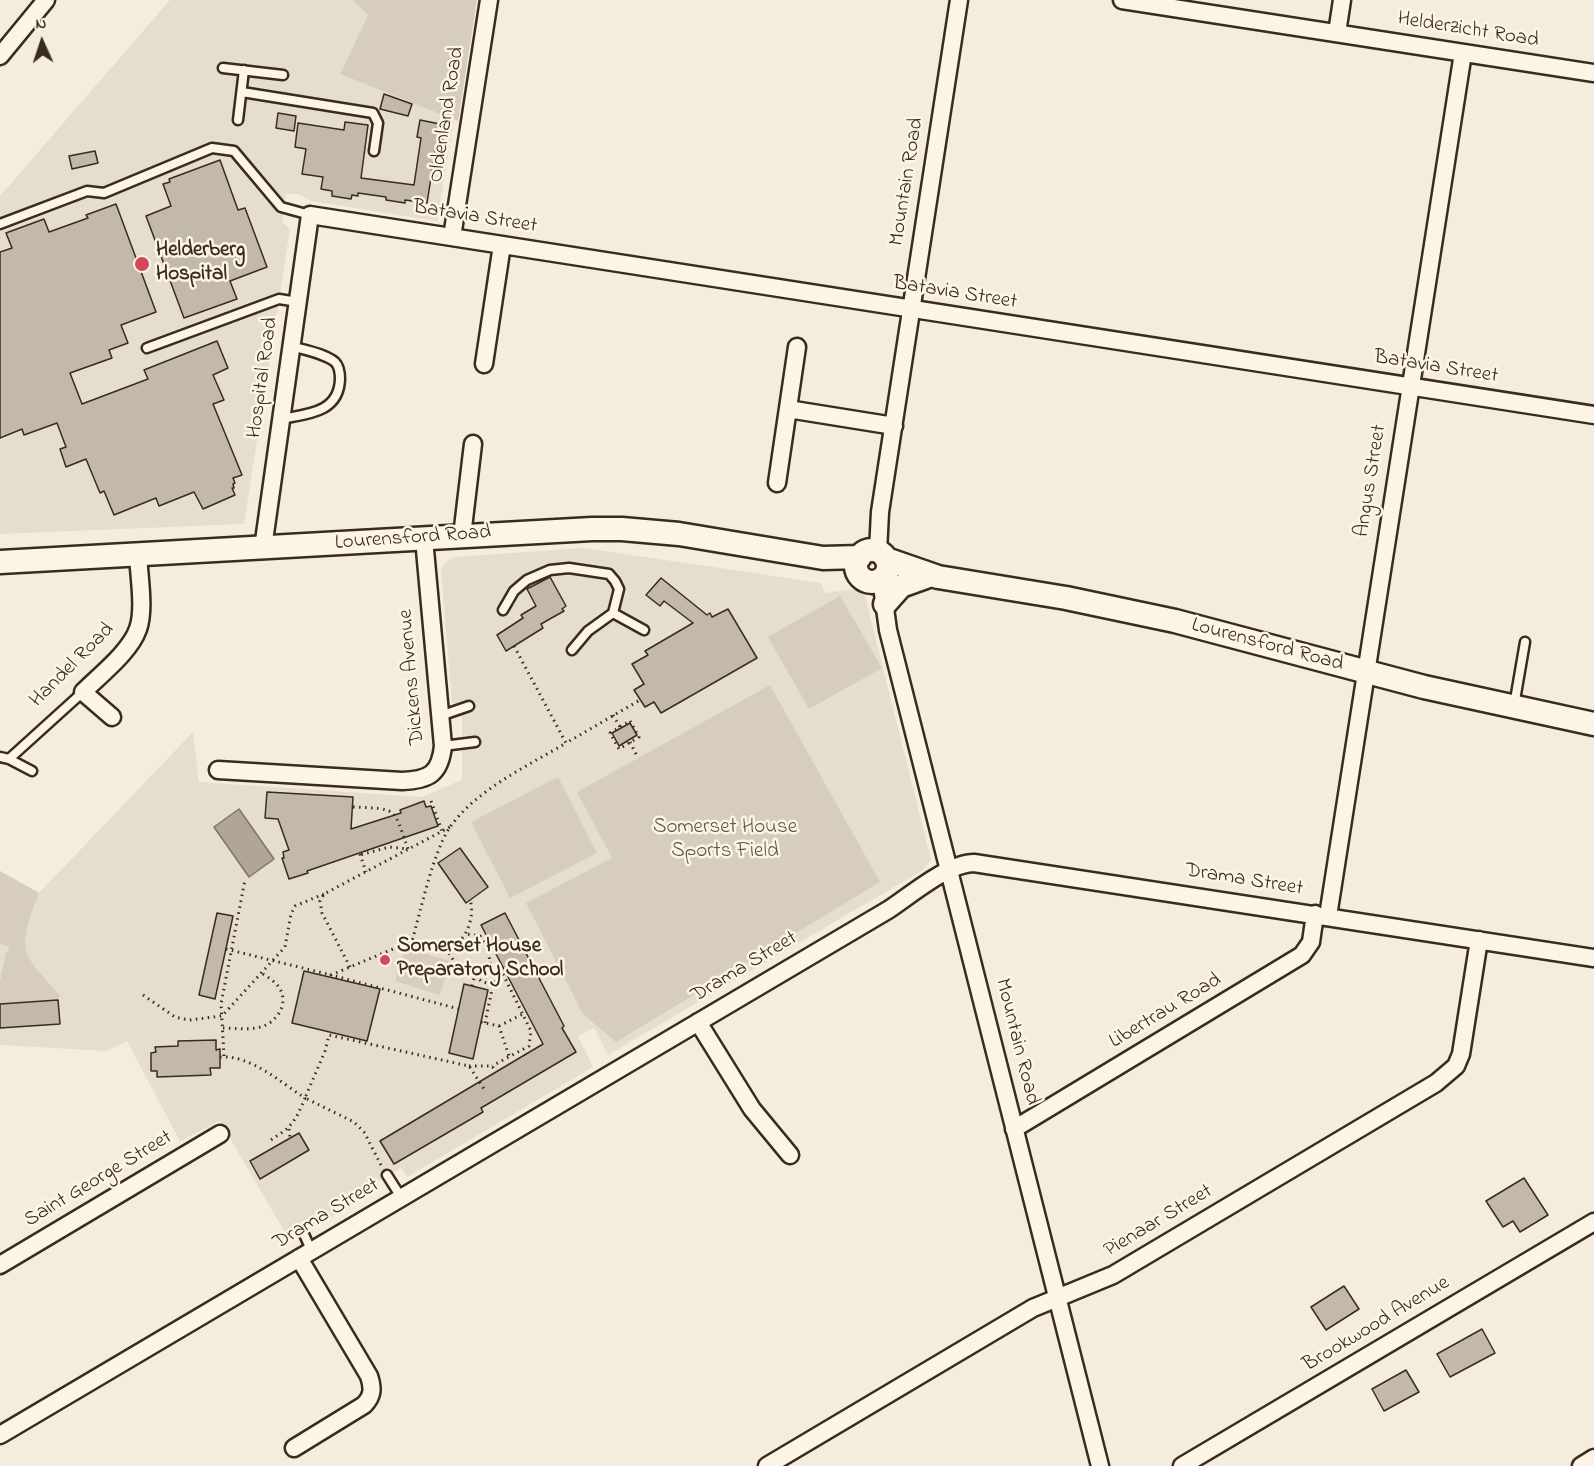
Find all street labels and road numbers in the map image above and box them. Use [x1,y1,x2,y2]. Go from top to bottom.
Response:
street label: Helderzicht Road [1396,7,1540,55]
street label: Oldenland Road [425,45,471,185]
street label: Mountain Road [885,116,931,248]
street label: Batavia Street [411,196,539,240]
street label: Batavia Street [891,272,1019,316]
street label: Hospital Road [243,316,285,440]
street label: Batavia Street [1372,346,1500,390]
street label: Angus Street [1351,423,1393,539]
street label: Lourensford Road [334,521,492,557]
street label: Dickens Avenue [395,608,431,746]
street label: Lourensford Road [1188,614,1346,678]
street label: Handel Road [25,618,121,714]
street label: Drama Street [1183,859,1305,903]
street label: Drama Street [687,927,803,1009]
street label: Libertrau Road [1105,969,1227,1055]
street label: Mountain Road [988,976,1044,1108]
street label: Saint George Street [20,1126,178,1234]
street label: Drama Street [269,1174,385,1256]
street label: Pienaar Street [1100,1180,1218,1264]
street label: Brookwood Avenue [1299,1271,1455,1379]

